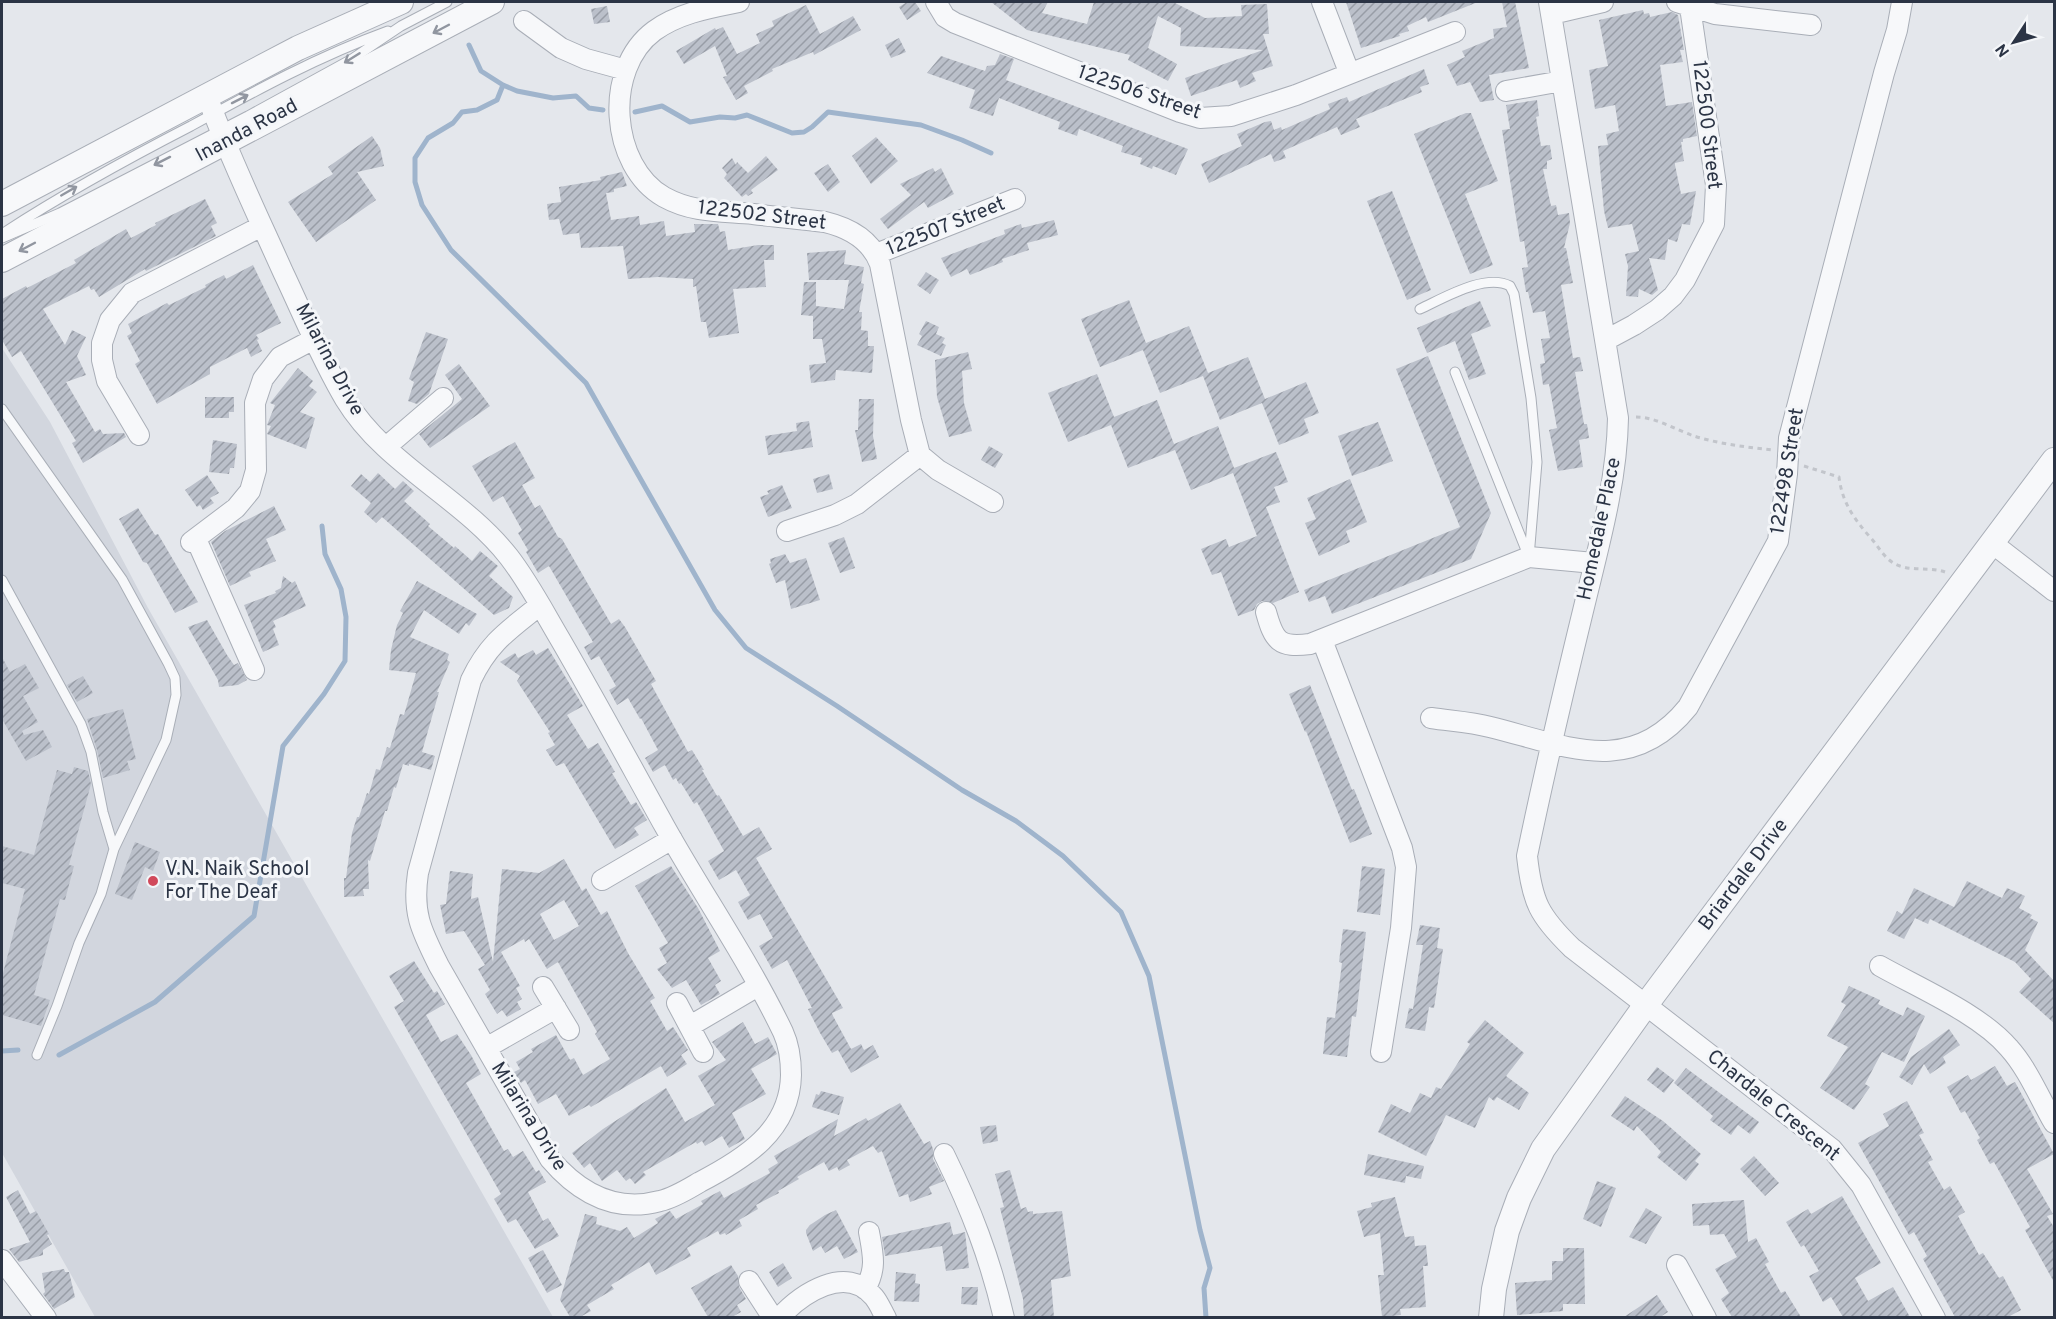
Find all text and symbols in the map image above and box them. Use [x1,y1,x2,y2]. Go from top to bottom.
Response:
north arrow [1984,12,2044,72]
one-way arrow [432,24,450,35]
text: N [1992,39,2015,60]
one-way arrow [344,52,361,65]
street label: 122500 Street [1685,59,1727,191]
street label: 122506 Street [1074,60,1204,126]
street label: Inanda Road [191,93,303,169]
one-way arrow [231,93,249,105]
one-way arrow [154,155,172,167]
one-way arrow [60,185,77,197]
street label: 122507 Street [883,191,1009,263]
street label: 122502 Street [696,195,828,237]
one-way arrow [18,242,36,253]
street label: Milarina Drive [288,299,370,421]
street label: 122498 Street [1765,406,1811,536]
street label: Homedale Place [1572,455,1628,603]
street label: Briardale Drive [1693,814,1795,936]
place label: V.N. Naik School For The Deaf [165,857,309,906]
marker: V.N. Naik School For The Deaf [146,874,160,888]
street label: Chardale Crescent [1701,1044,1845,1168]
street label: Milarina Drive [484,1058,572,1176]

